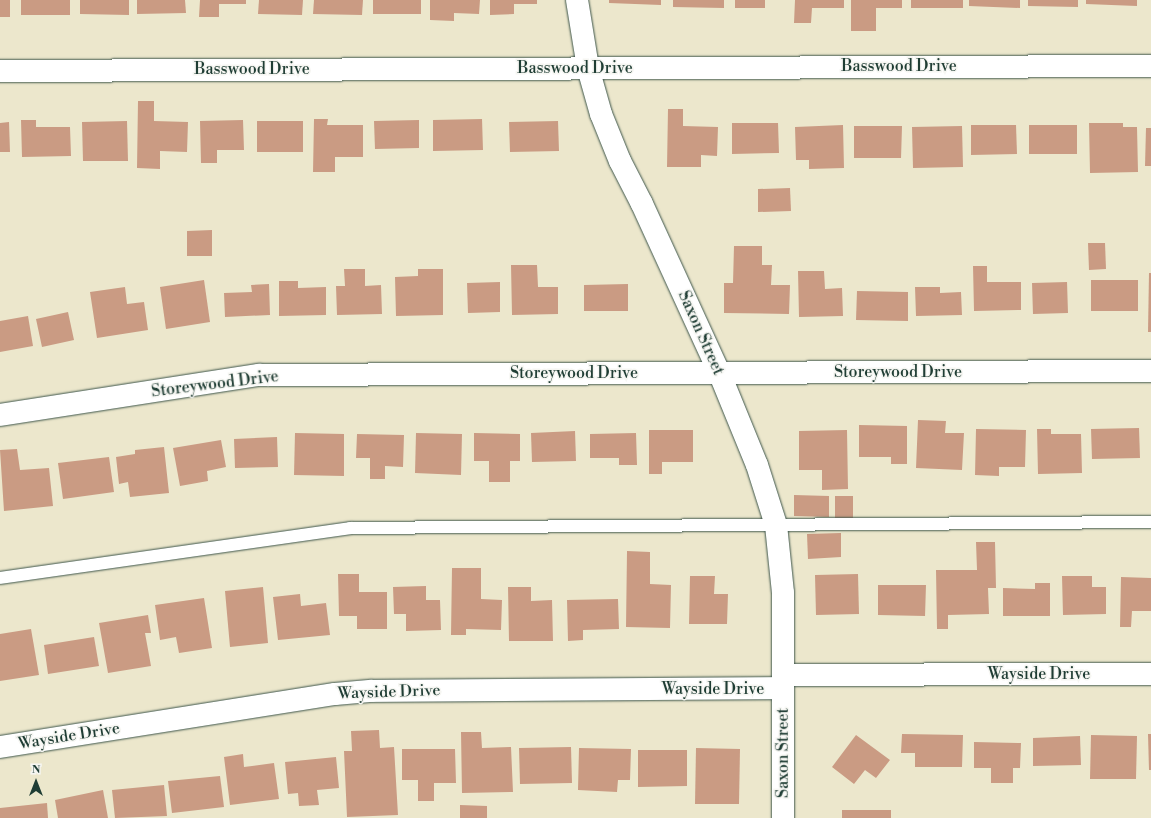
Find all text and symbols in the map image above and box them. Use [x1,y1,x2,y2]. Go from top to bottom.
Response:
street label: Basswood Drive [841,56,957,76]
street label: Basswood Drive [517,58,633,78]
street label: Basswood Drive [194,59,310,79]
street label: Saxon Street [674,288,728,378]
street label: Storeywood Drive [834,362,962,382]
street label: Storeywood Drive [510,363,638,383]
street label: Storeywood Drive [150,367,280,401]
street label: Wayside Drive [988,664,1090,684]
street label: Wayside Drive [662,679,764,699]
street label: Wayside Drive [337,681,441,703]
street label: Saxon Street [773,708,793,798]
street label: Wayside Drive [17,718,121,754]
north arrow [16,762,56,802]
text: N [32,763,40,777]

